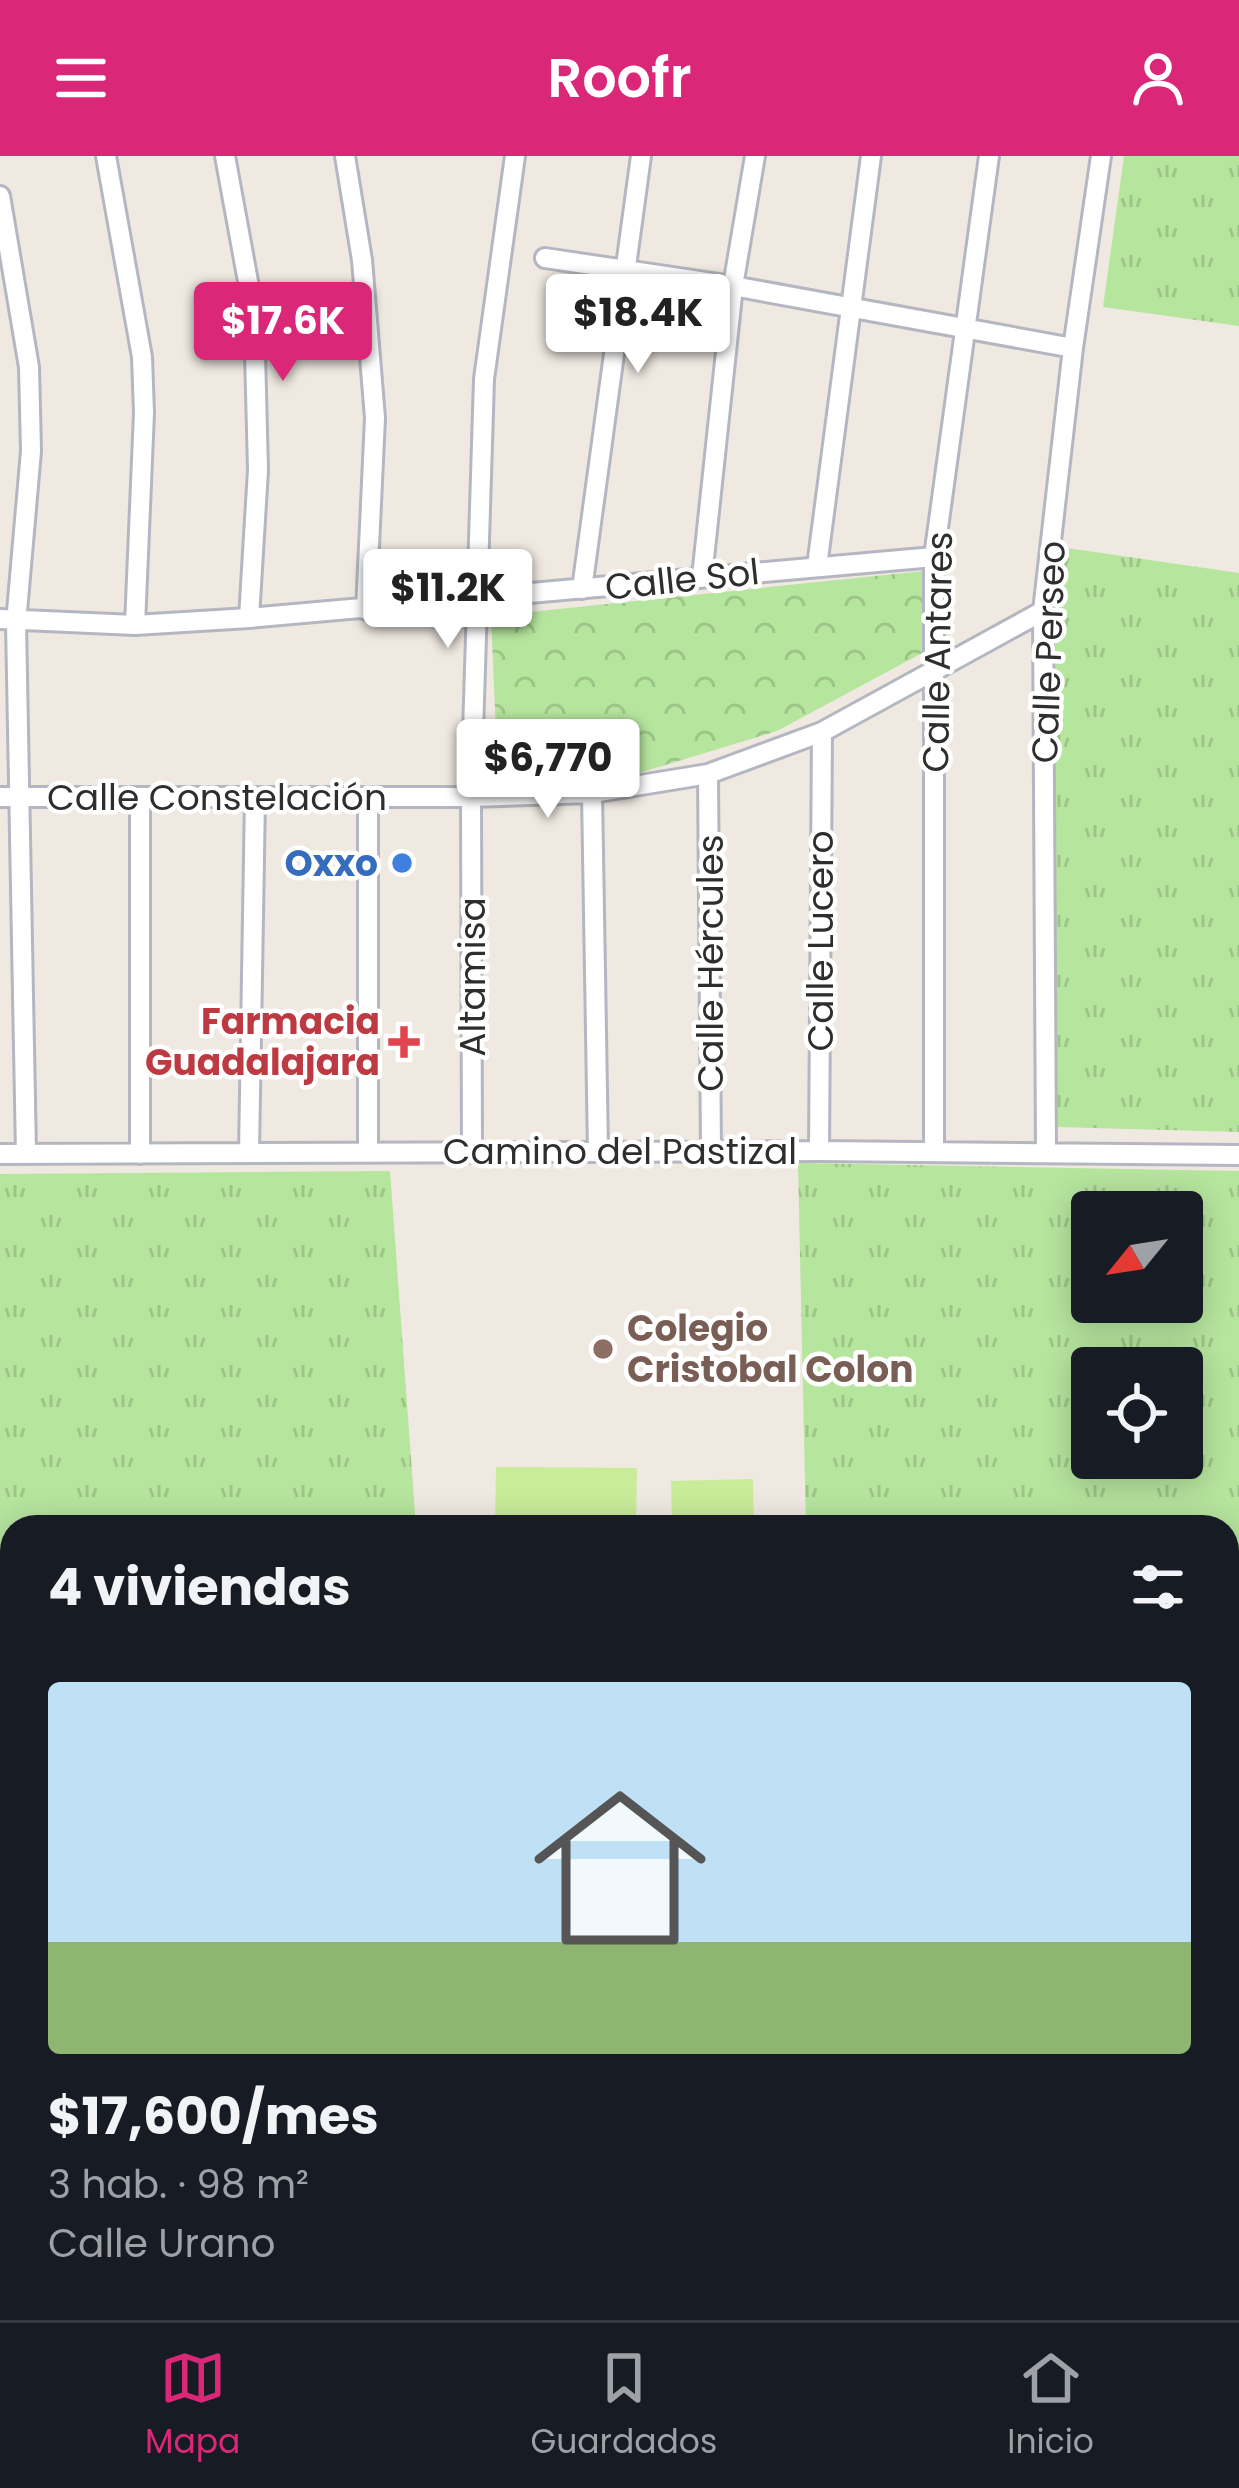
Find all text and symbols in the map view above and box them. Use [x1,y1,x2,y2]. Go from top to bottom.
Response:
text: Roofr [548,40,691,116]
icon: menu [48,45,114,111]
icon: person [1125,45,1191,111]
pin: $18.4K [540,274,736,376]
pin: $17.6K [185,282,381,384]
text: $18.4K [573,285,703,340]
text: $17.6K [221,293,345,348]
street label: Calle Antares [910,531,965,773]
street label: Calle Perseo [1019,540,1078,764]
street label: Calle Sol [602,546,762,613]
pin: $11.2K [350,549,546,651]
text: $11.2K [390,560,506,615]
pin: $6,770 [450,719,646,821]
text: $6,770 [484,730,612,785]
street label: Calle Constelación [47,772,387,823]
street label: Calle Lucero [795,830,846,1052]
street label: Calle Hércules [685,834,736,1092]
place label: Oxxo [284,838,378,889]
marker: Oxxo [389,850,415,876]
street label: Altamisa [447,897,498,1057]
place label: Farmacia Guadalajara [145,996,380,1088]
marker: Farmacia Guadalajara [391,1029,417,1055]
street label: Camino del Pastizal [443,1126,797,1177]
north arrow [1071,1191,1203,1323]
map controls [1071,1191,1203,1479]
place label: Colegio Cristobal Colon [627,1303,913,1395]
marker: Colegio Cristobal Colon [590,1336,616,1362]
button: locate [1071,1347,1203,1479]
text: 4 viviendas [48,1551,351,1623]
icon: filters [1125,1554,1191,1620]
icon: home [512,1760,728,1976]
text: $17,600/mes [48,2080,379,2152]
text: 3 hab. · 98 m² [48,2157,309,2212]
text: Calle Urano [48,2216,275,2271]
tab: Mapa [145,2345,240,2467]
tab: Guardados [531,2345,717,2467]
tab: Inicio [1007,2345,1094,2467]

